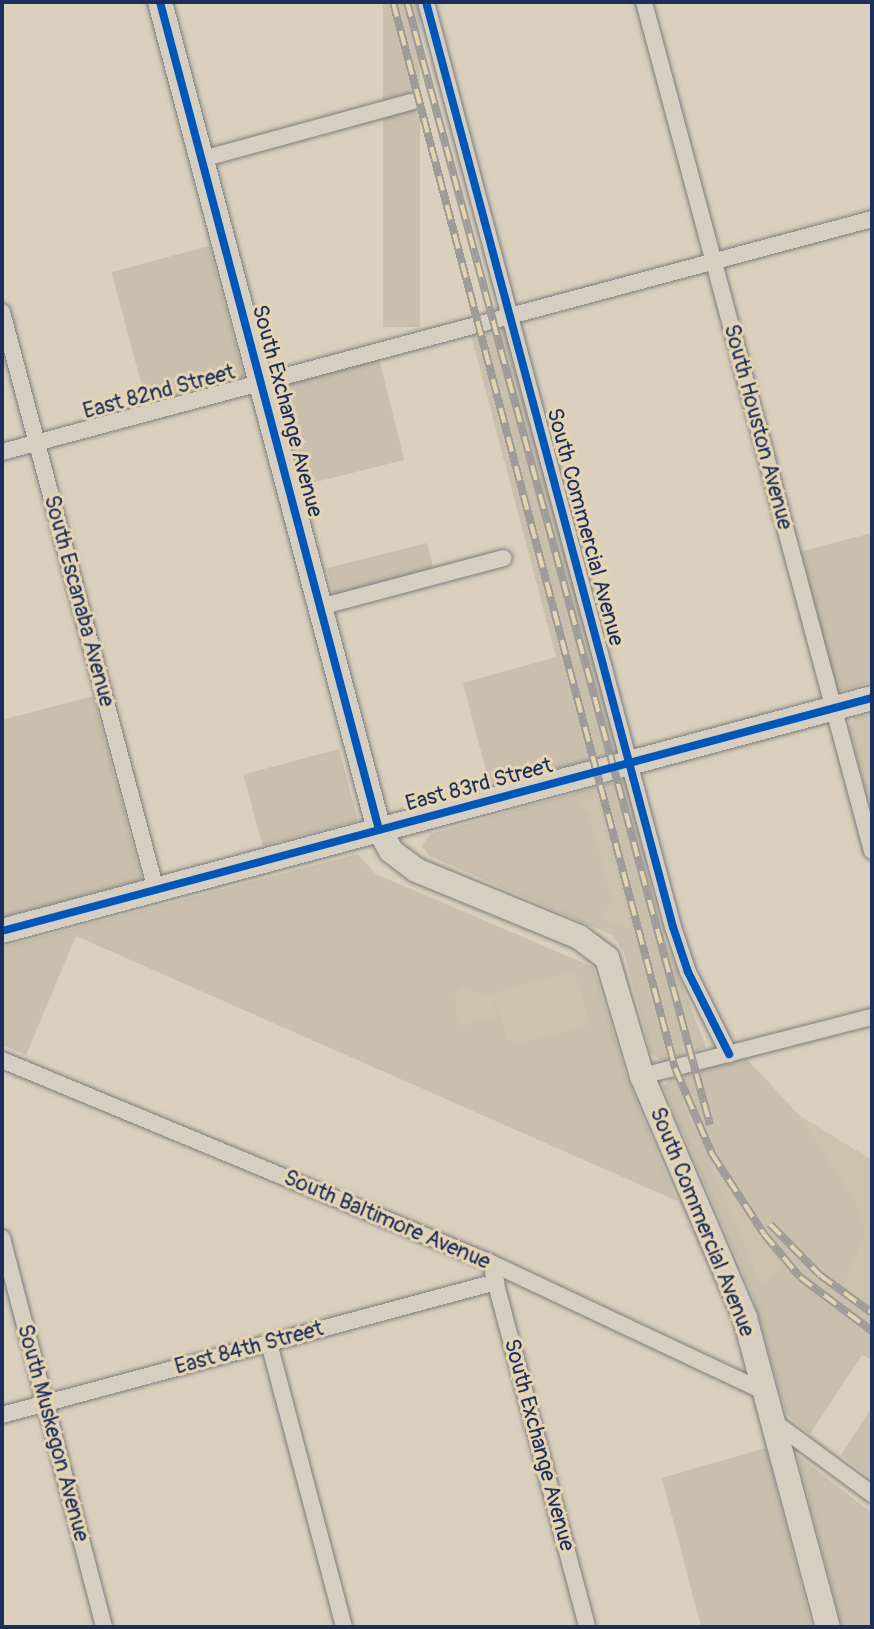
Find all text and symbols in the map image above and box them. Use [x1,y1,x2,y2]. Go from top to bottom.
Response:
street label: South Exchange Avenue [246,302,328,520]
street label: South Houston Avenue [718,321,798,533]
street label: East 82nd Street [80,359,238,425]
street label: South Commercial Avenue [541,405,629,649]
street label: South Escanaba Avenue [38,492,120,710]
street label: East 83rd Street [403,753,555,817]
street label: South Commercial Avenue [644,1103,760,1341]
street label: South Baltimore Avenue [280,1165,494,1275]
street label: East 84th Street [172,1316,326,1380]
street label: South Muskegon Avenue [11,1321,95,1545]
street label: South Exchange Avenue [498,1336,580,1554]

